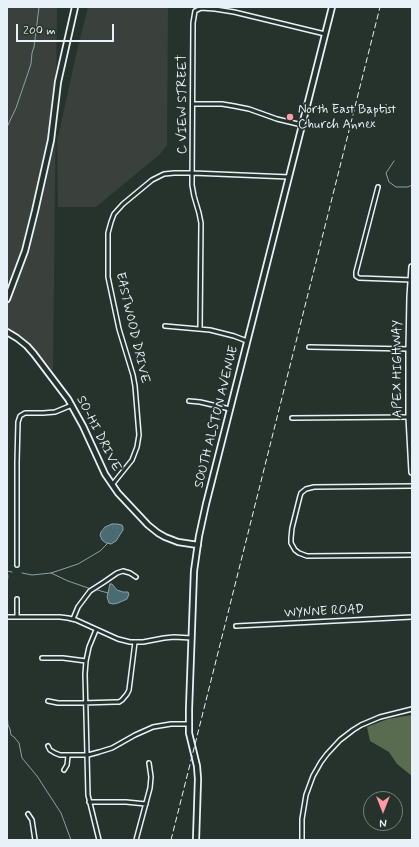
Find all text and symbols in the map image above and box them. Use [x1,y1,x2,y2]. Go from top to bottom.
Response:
scale bar [18,16,116,42]
text: 200 m [23,23,56,39]
street label: C VIEW STREET [175,54,191,154]
place label: North East Baptist Church Annex [298,102,396,133]
marker: North East Baptist Church Annex [285,112,295,122]
street label: EASTWOOD DRIVE [112,271,152,385]
street label: APEX HIGHWAY [390,320,406,418]
street label: SOUTH ALSTON AVENUE [192,344,242,490]
street label: SO-HI DRIVE [72,394,124,474]
street label: WYNNE ROAD [284,602,364,622]
north arrow [363,791,403,831]
text: N [379,815,387,829]

